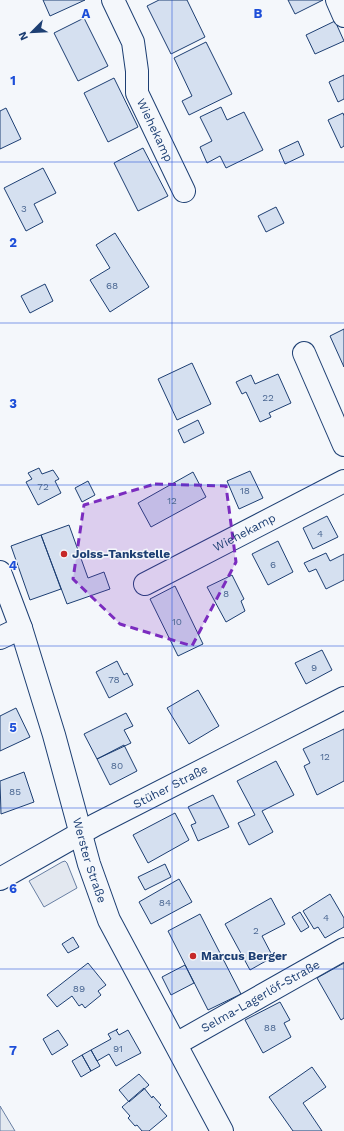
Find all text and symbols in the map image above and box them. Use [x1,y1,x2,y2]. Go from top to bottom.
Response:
text: A [82,6,91,21]
text: B [254,6,263,21]
north arrow [12,12,52,52]
text: N [16,29,31,42]
text: 1 [10,73,16,88]
street label: Wiehekamp [134,96,176,164]
house number: 3 [21,203,27,214]
text: 2 [9,235,17,250]
house number: 68 [106,280,118,291]
house number: 22 [262,392,274,403]
text: 3 [9,396,17,411]
house number: 72 [37,481,49,492]
house number: 18 [240,485,250,496]
house number: 12 [167,495,177,506]
street label: Wiehekamp [211,511,278,554]
house number: 4 [317,528,323,539]
place label: Joiss-Tankstelle [72,547,170,561]
marker: Joiss-Tankstelle [59,549,69,559]
text: 4 [9,558,18,573]
house number: 6 [270,559,276,570]
house number: 8 [223,588,229,599]
house number: 10 [172,616,182,627]
house number: 9 [311,662,317,673]
house number: 78 [108,674,120,685]
text: 5 [9,720,17,735]
house number: 12 [320,751,330,762]
house number: 80 [111,760,123,771]
street label: Stüher Straße [131,762,210,811]
house number: 85 [9,786,21,797]
street label: Werster Straße [70,816,109,905]
text: 6 [9,881,17,896]
house number: 84 [159,897,171,908]
house number: 4 [323,912,329,923]
house number: 2 [253,925,259,936]
place label: Marcus Berger [201,949,288,963]
marker: Marcus Berger [188,951,198,961]
street label: Selma-Lagerlöf-Straße [199,957,322,1035]
house number: 89 [73,983,85,994]
house number: 88 [264,1022,276,1033]
text: 7 [9,1043,17,1058]
house number: 91 [113,1043,123,1054]

